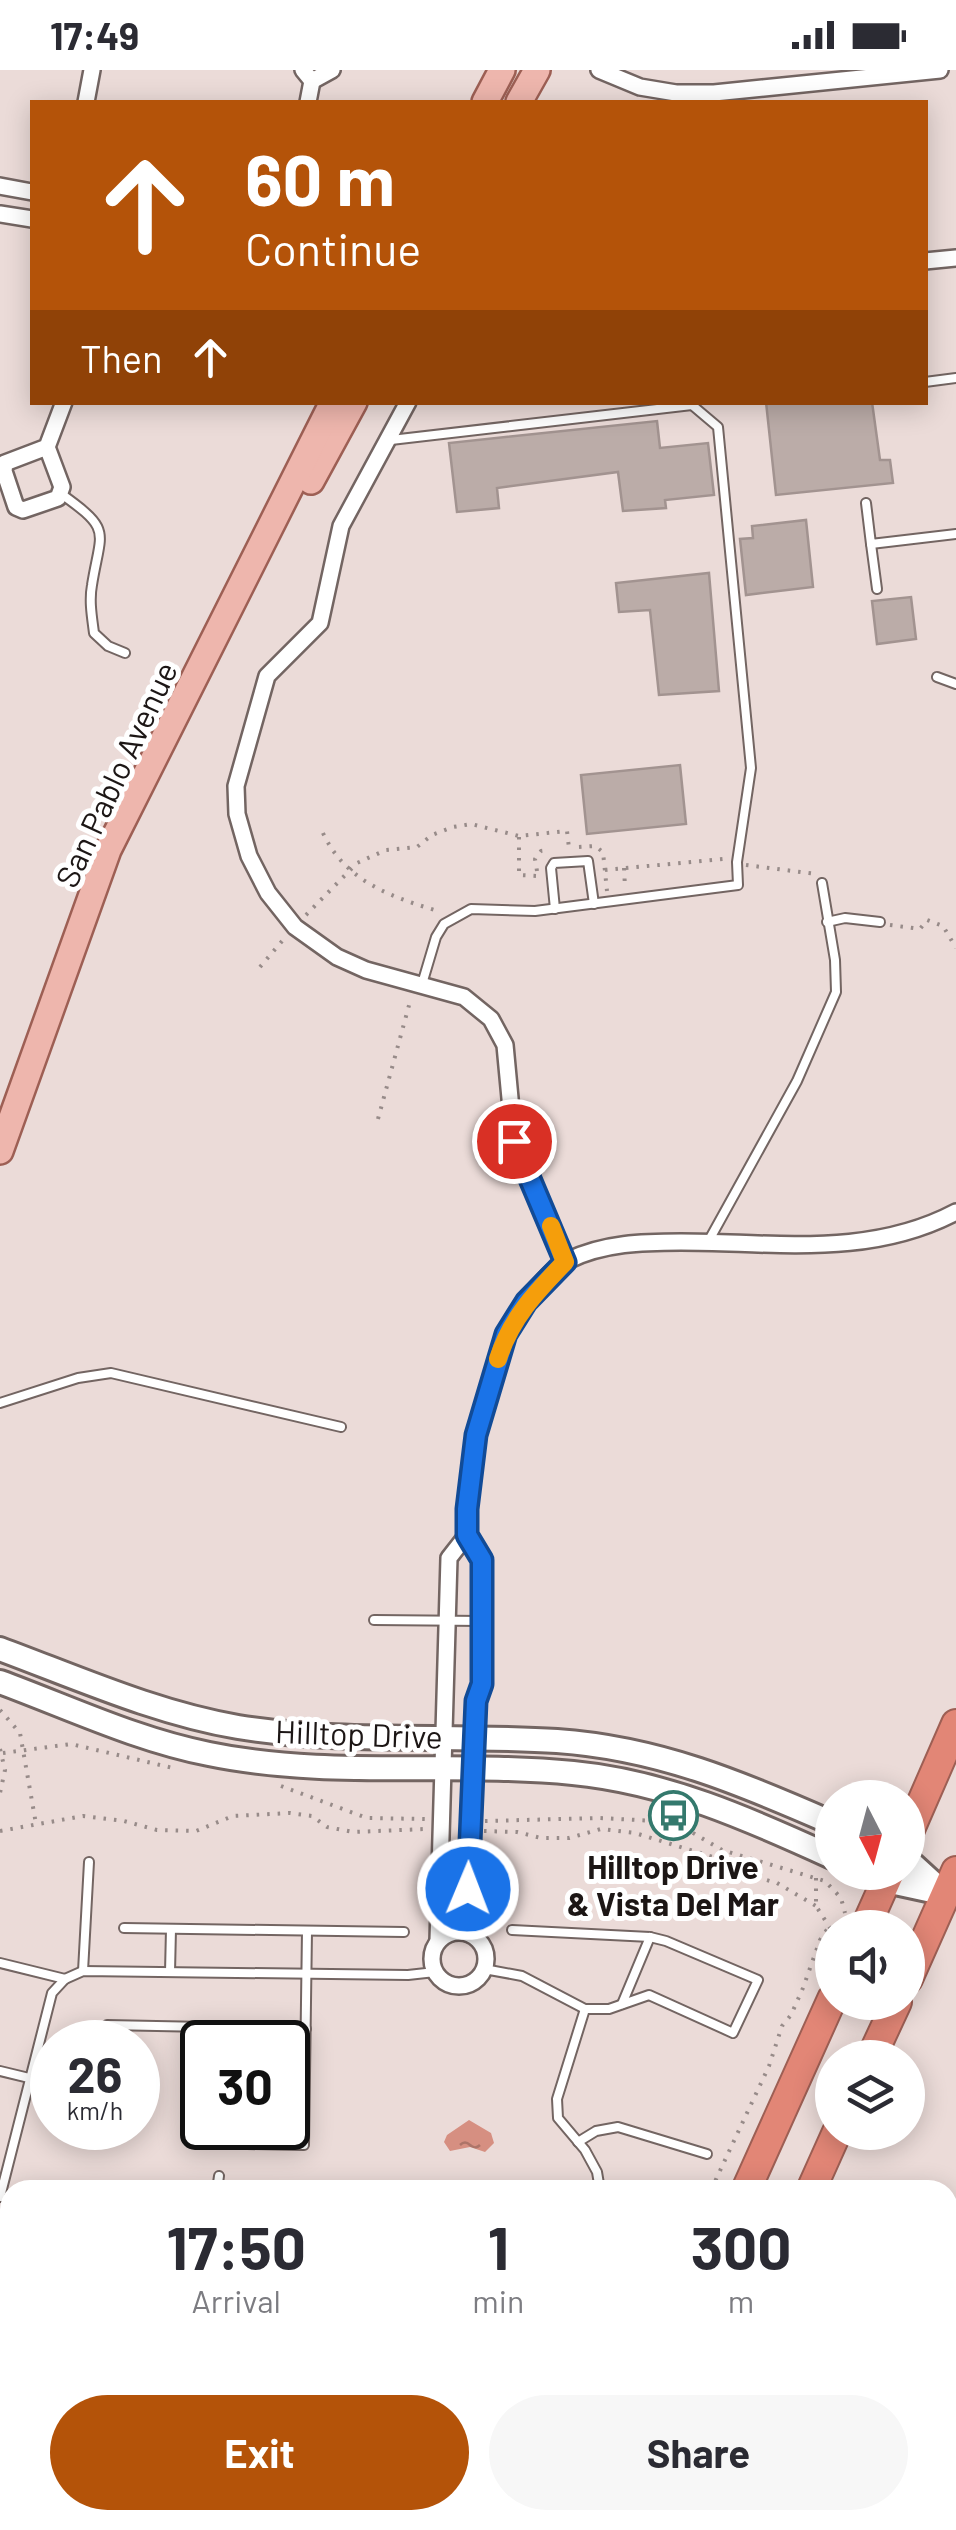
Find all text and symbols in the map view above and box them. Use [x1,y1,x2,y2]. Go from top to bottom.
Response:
text: 17:49 [50,12,139,58]
text: 60 m [245,136,395,220]
icon: ahead [80,140,210,270]
text: Continue [245,221,421,275]
icon: ahead [183,330,238,385]
text: Then [80,335,163,381]
street label: San Pablo Avenue [46,655,184,893]
pin [472,1099,557,1184]
icon: arrive [487,1114,542,1169]
street label: Hilltop Drive [274,1711,444,1755]
north arrow [815,1780,925,1890]
map controls [815,1780,925,2150]
bus stop icon: Hilltop Drive & Vista Del Mar [647,1790,699,1842]
position arrow [416,1837,520,1941]
place label: Hilltop Drive & Vista Del Mar [567,1847,779,1922]
button: sound [815,1910,925,2020]
speed limit sign: 30 [180,2020,310,2150]
button: layers [815,2040,925,2150]
text: 26 [68,2043,122,2103]
text: km/h [67,2095,123,2125]
text: 17:50 [166,2210,306,2282]
text: 1 [488,2210,509,2282]
text: 300 [691,2210,791,2282]
text: Arrival [191,2281,281,2319]
text: min [472,2281,524,2319]
text: m [728,2281,754,2319]
button: Exit [50,2395,469,2510]
button: Share [489,2395,908,2510]

